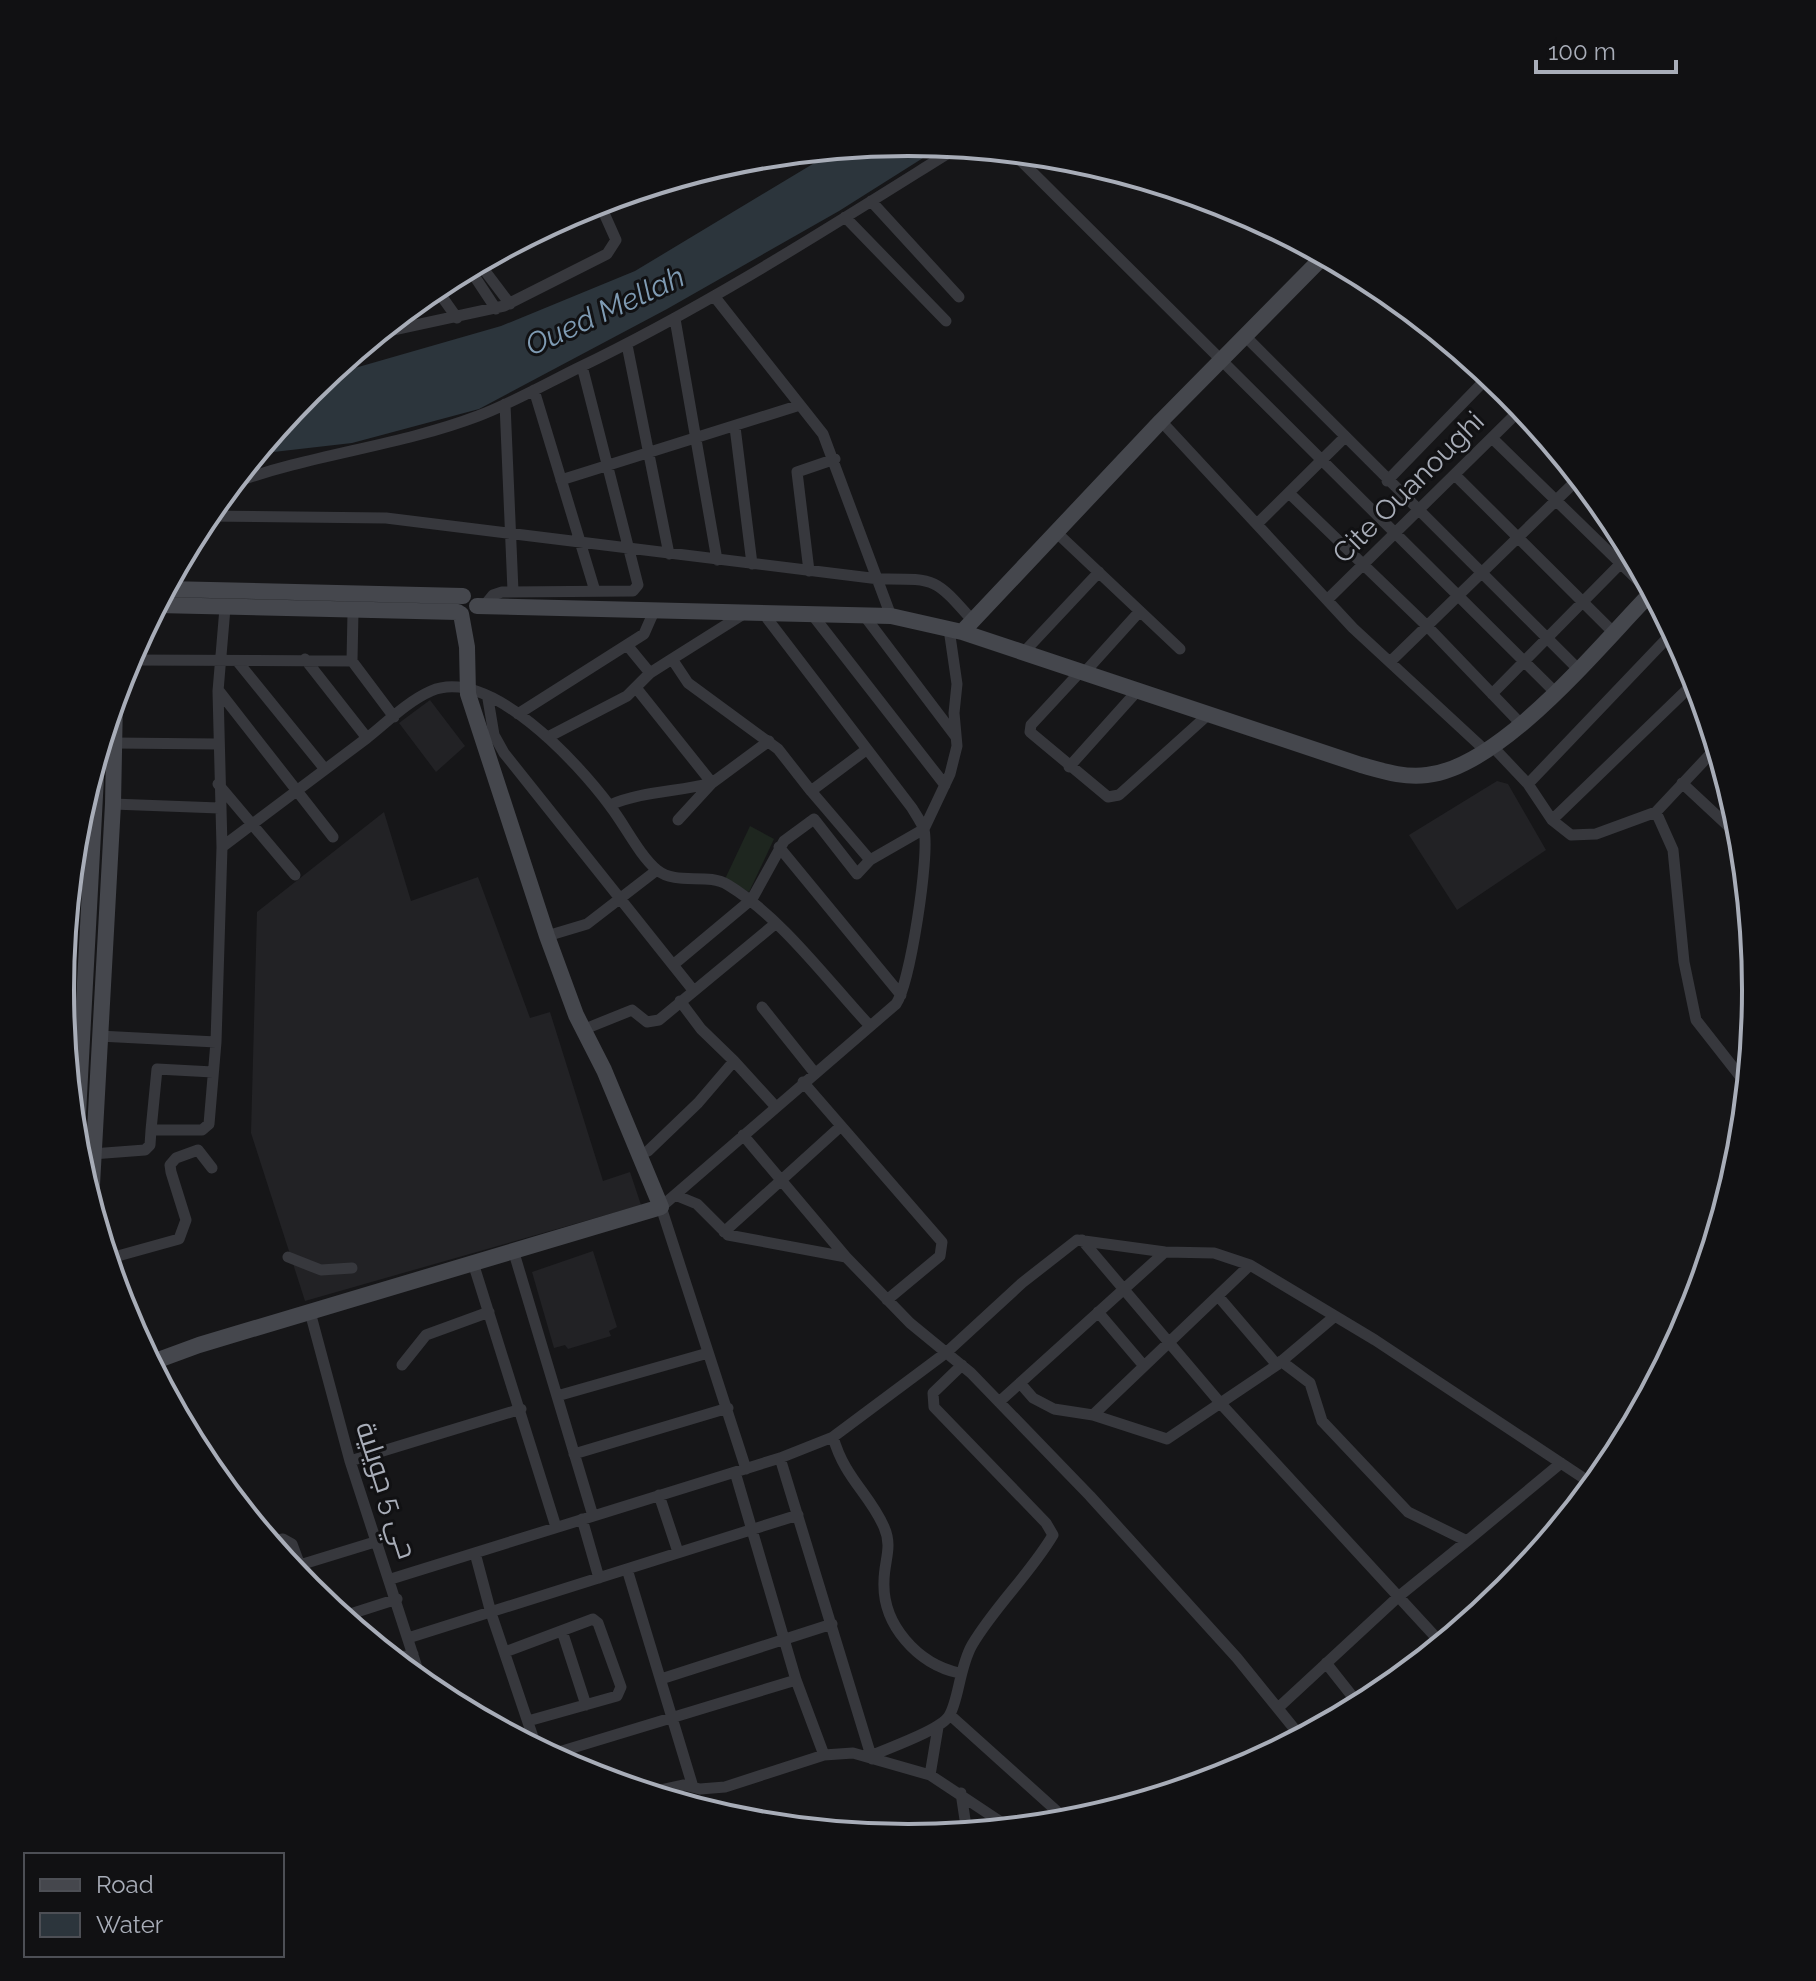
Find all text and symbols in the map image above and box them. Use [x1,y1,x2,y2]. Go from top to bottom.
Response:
scale bar [1536,24,1676,74]
text: 100 m [1548,37,1616,66]
water label: Oued Mellah [520,258,690,363]
street label: Cite Ouanoughi [1326,405,1491,570]
street label: حي 5 جويلية [344,1418,424,1564]
legend [24,1853,284,1957]
text: Road [96,1870,154,1899]
text: Water [96,1910,164,1939]

